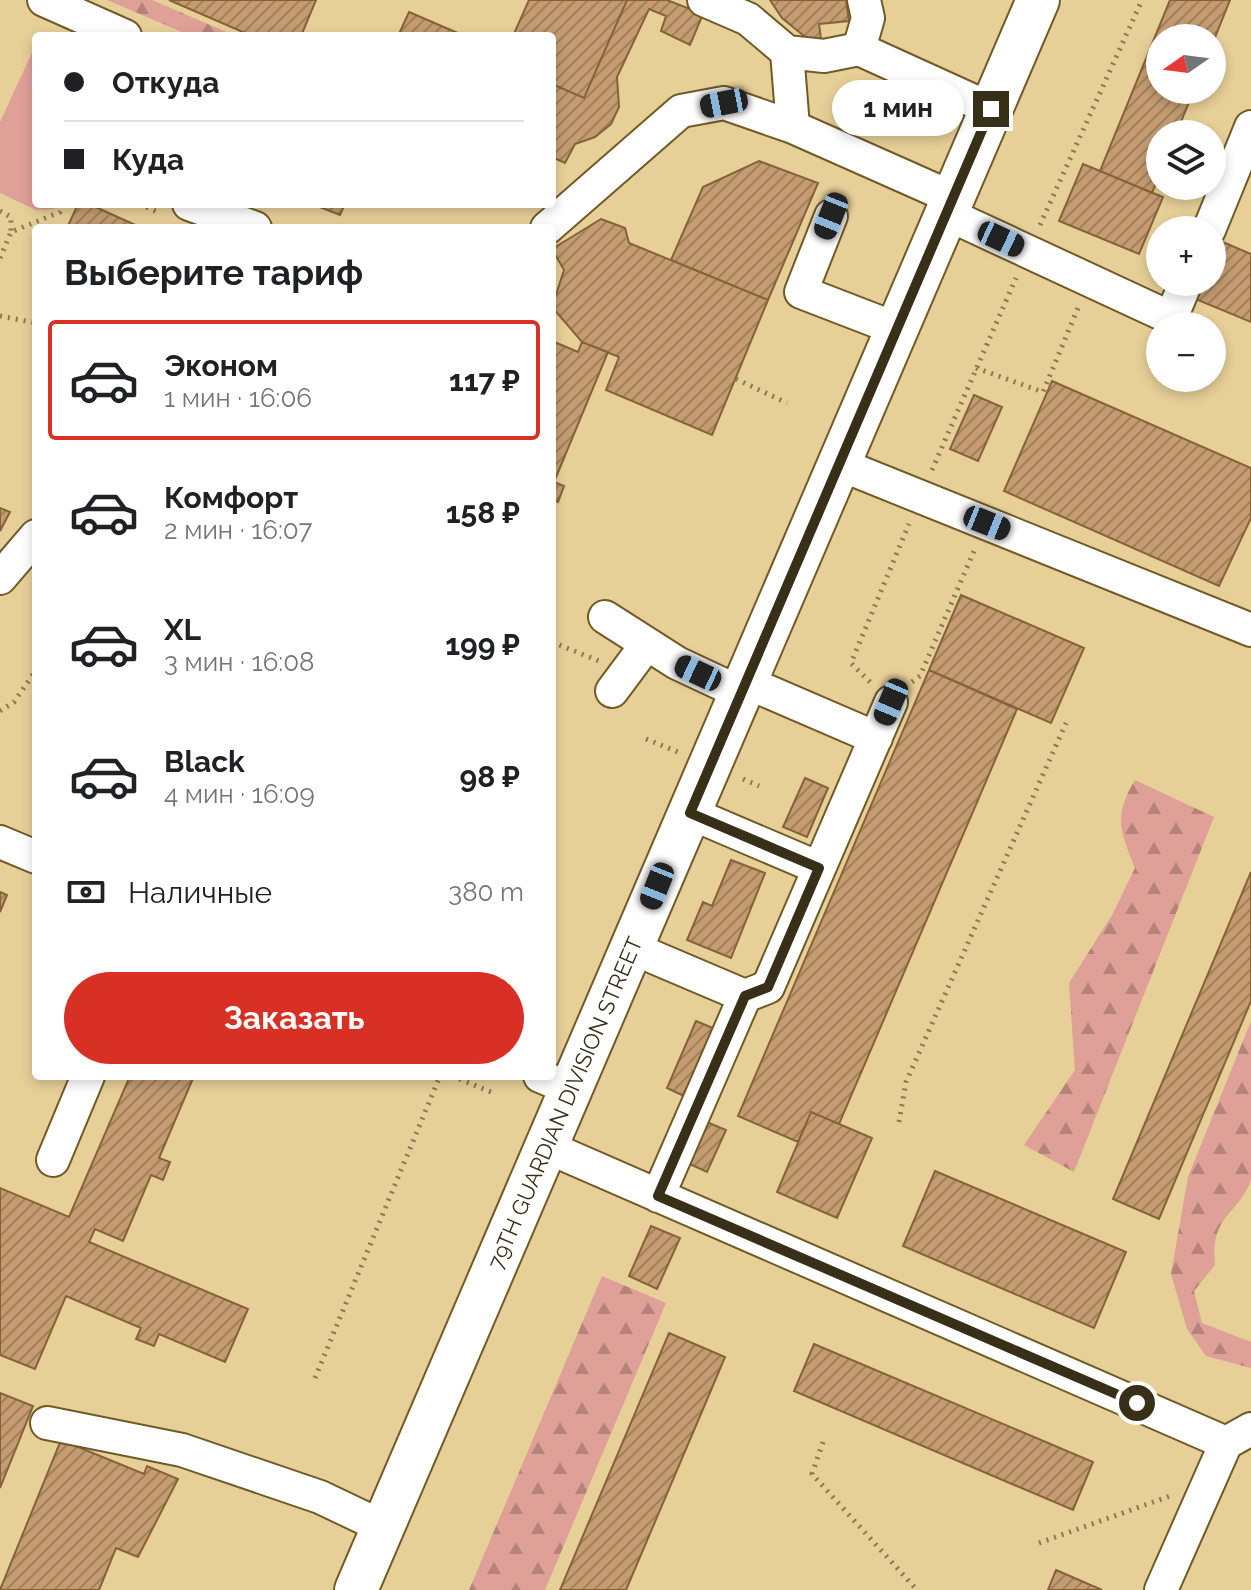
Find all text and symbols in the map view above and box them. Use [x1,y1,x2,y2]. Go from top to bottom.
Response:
north arrow [1146,24,1226,104]
map controls [1146,24,1226,392]
text: Откуда [112,65,219,100]
callout: 1 мин [831,81,963,137]
car [698,87,750,119]
route end [973,91,1009,127]
text: 1 мин [863,93,933,123]
button: layers [1146,120,1226,200]
text: Куда [112,142,184,177]
car [811,189,851,243]
button: + [1146,216,1226,296]
car [974,218,1028,260]
text: Выберите тариф [64,251,363,293]
button: − [1146,312,1226,392]
icon: car [68,344,140,416]
text: Эконом [164,348,278,383]
text: 117 ₽ [449,363,520,398]
text: 1 мин · 16:06 [164,383,312,413]
icon: car [68,476,140,548]
text: Комфорт [164,480,298,515]
text: 158 ₽ [446,495,520,530]
car [960,503,1014,543]
text: 2 мин · 16:07 [164,515,313,545]
icon: car [68,608,140,680]
text: XL [164,612,201,647]
text: 199 ₽ [445,627,520,662]
text: 3 мин · 16:08 [164,647,315,677]
car [671,652,725,694]
car [871,675,911,729]
icon: car [68,740,140,812]
text: Black [164,744,245,779]
text: 98 ₽ [460,759,520,794]
text: 4 мин · 16:09 [164,779,315,809]
car [637,859,677,913]
icon: cash [64,870,108,914]
text: Наличные [128,875,272,910]
text: 380 m [448,877,524,907]
street label: 79TH GUARDIAN DIVISION STREET [482,932,648,1273]
button: Заказать [64,972,524,1064]
route start [1119,1385,1155,1421]

